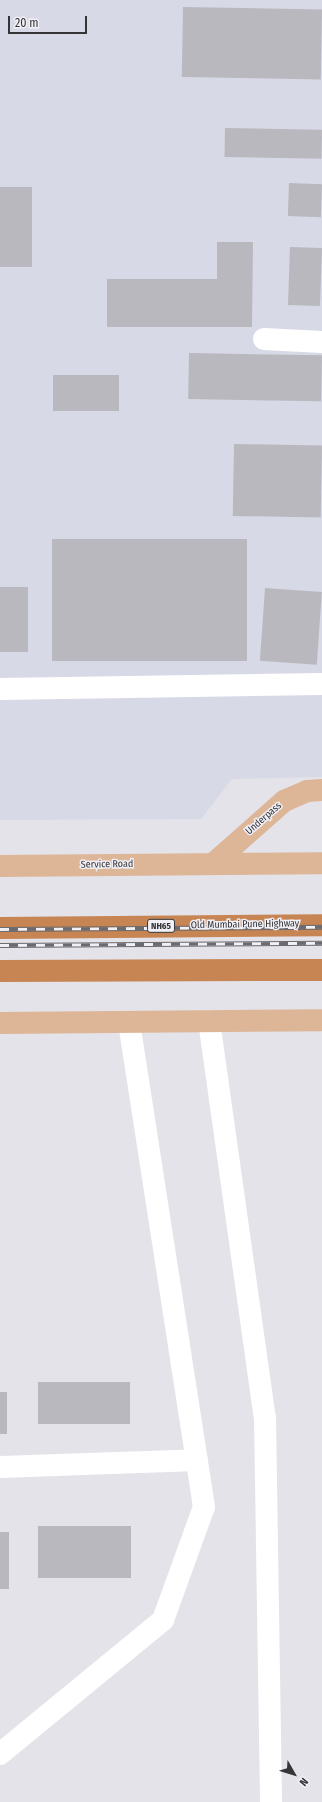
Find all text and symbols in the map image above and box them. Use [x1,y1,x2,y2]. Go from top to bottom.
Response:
scale bar [10,8,89,34]
text: 20 m [15,16,39,30]
street label: Underpass [244,800,284,838]
street label: Service Road [81,859,133,871]
street label: Old Mumbai Pune Highway [191,918,299,932]
road number: NH65 [147,919,175,933]
north arrow [274,1754,314,1794]
text: N [297,1775,311,1789]

